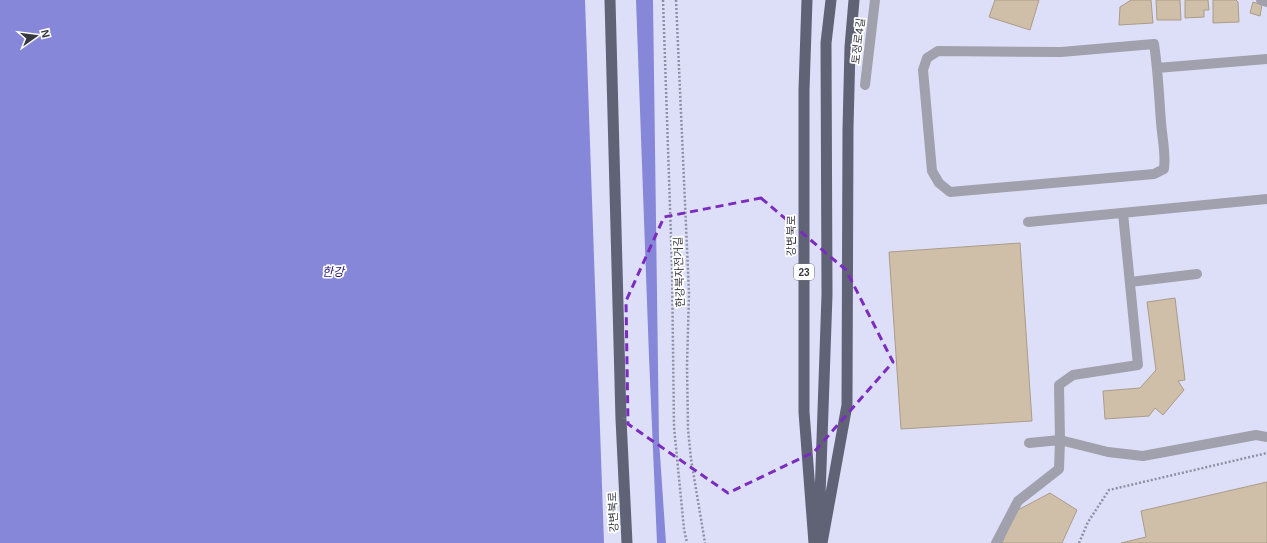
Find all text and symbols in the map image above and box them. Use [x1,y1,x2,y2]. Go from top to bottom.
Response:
north arrow [16,16,56,56]
street label: 토정로4길 [849,17,867,65]
text: N [39,28,52,39]
street label: 강변북로 [785,216,797,256]
street label: 한강북자전거길 [672,236,686,308]
road number: 23 [794,264,814,280]
water label: 한강 [322,265,346,279]
street label: 강변북로 [606,491,620,533]

